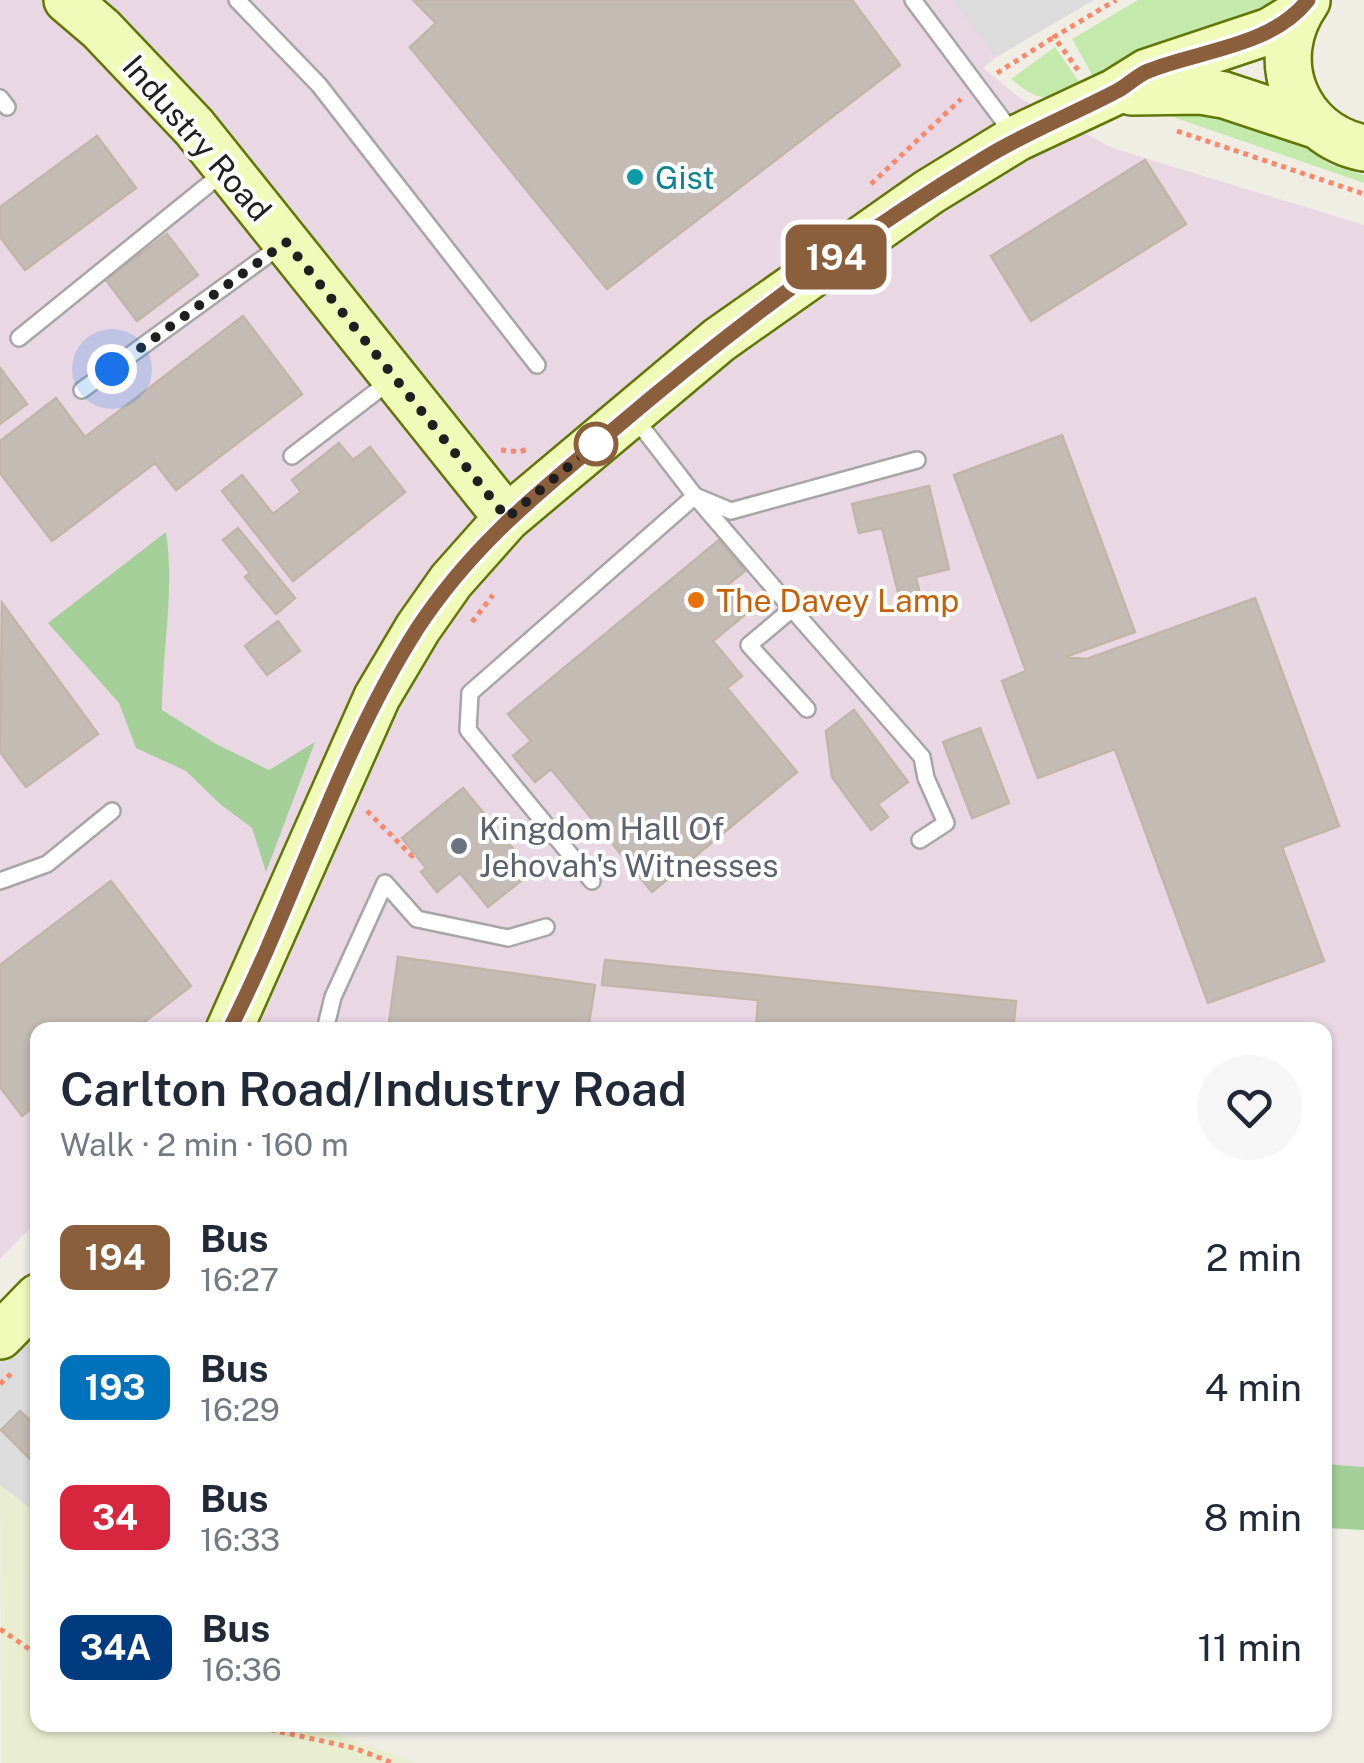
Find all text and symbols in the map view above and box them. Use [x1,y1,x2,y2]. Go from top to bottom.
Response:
street label: Industry Road [115,48,279,228]
place label: Gist [655,159,715,196]
marker: Gist [624,166,646,188]
line badge: 194 [778,224,894,290]
text: 194 [806,237,866,278]
your location [87,344,137,394]
unlabelled marker [575,423,617,465]
place label: The Davey Lamp [716,582,959,619]
marker: The Davey Lamp [685,589,707,611]
place label: Kingdom Hall Of Jehovah's Witnesses [479,810,779,884]
marker: Kingdom Hall Of Jehovah's Witnesses [448,835,470,857]
button: heart [1197,1055,1302,1160]
text: Carlton Road/Industry Road [60,1060,687,1117]
text: Walk · 2 min · 160 m [60,1126,349,1163]
text: Bus [200,1216,269,1261]
text: 2 min [1206,1235,1302,1280]
text: 194 [85,1237,145,1278]
text: 16:27 [200,1261,279,1298]
text: Bus [200,1346,269,1391]
text: 4 min [1204,1365,1302,1410]
text: 193 [84,1367,146,1408]
text: 16:29 [200,1391,280,1428]
text: Bus [200,1476,269,1521]
text: 8 min [1204,1495,1302,1540]
text: 34 [92,1497,138,1538]
text: 16:33 [200,1521,280,1558]
text: Bus [202,1606,270,1651]
text: 11 min [1197,1625,1302,1670]
text: 34A [80,1627,152,1668]
text: 16:36 [202,1651,282,1688]

